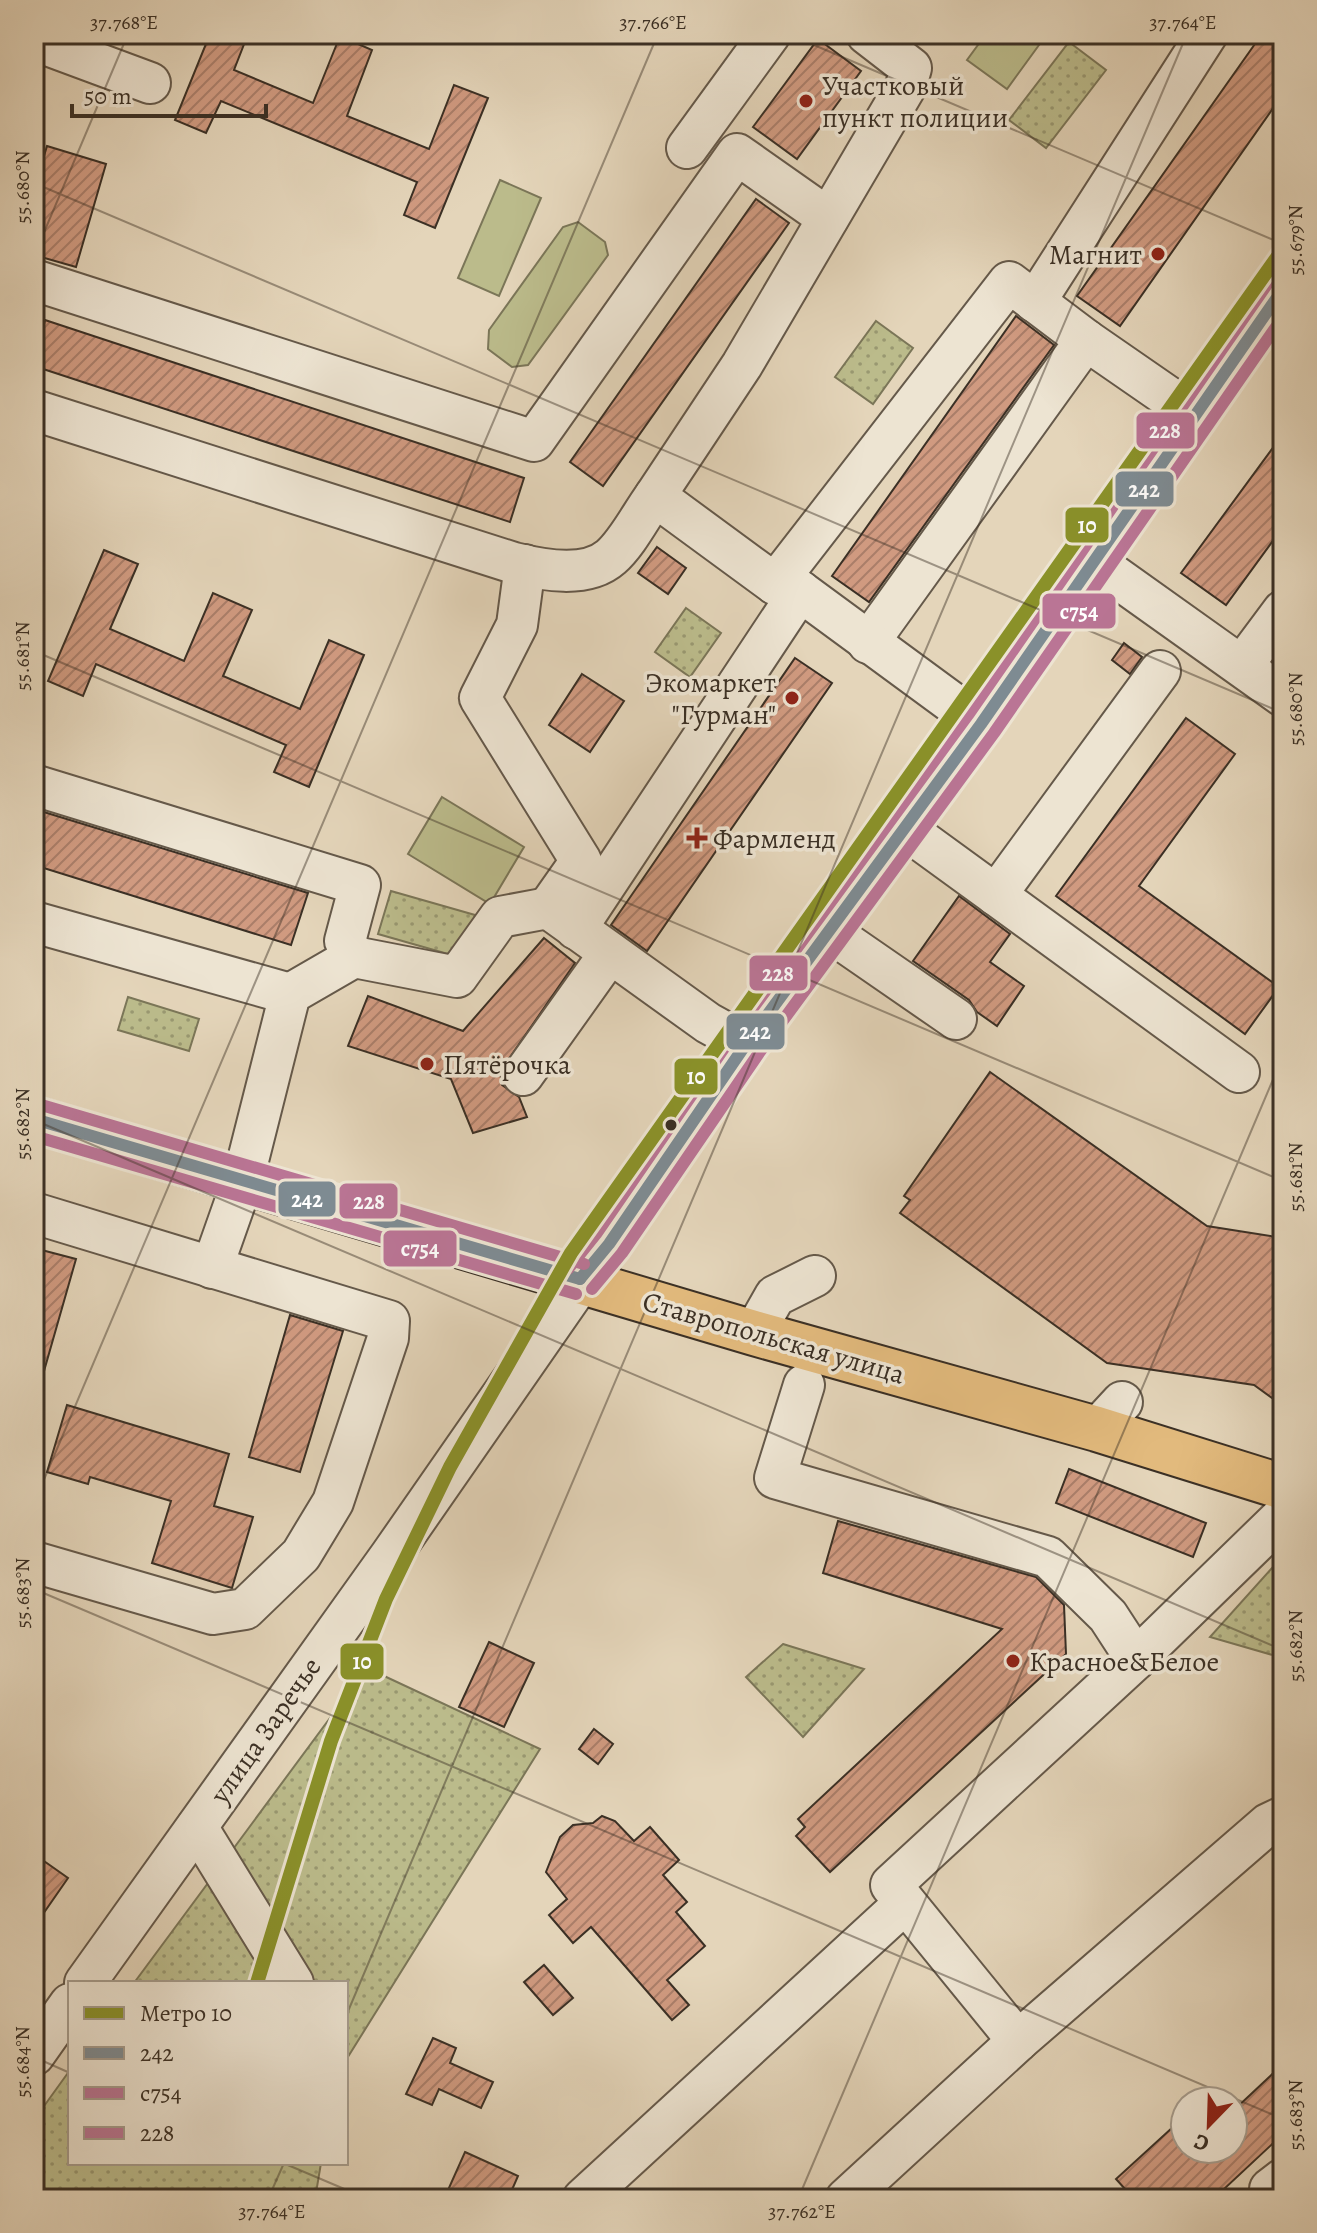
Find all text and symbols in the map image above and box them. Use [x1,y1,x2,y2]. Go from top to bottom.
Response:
text: 37.768°E [90,9,158,36]
text: 37.766°E [619,9,687,36]
text: 37.764°E [1149,9,1217,36]
place label: Участковый пункт полиции [822,67,1008,137]
scale bar [72,68,266,118]
text: 50 m [84,80,132,112]
marker: Участковый пункт полиции [797,92,815,110]
text: 55.680°N [9,150,36,224]
text: 55.679°N [1282,205,1309,275]
place label: Магнит [1049,236,1142,274]
marker: Магнит [1149,245,1167,263]
line badge: 228 [1135,411,1196,450]
text: 228 [1149,416,1181,446]
line badge: 242 [1114,470,1175,508]
text: 242 [1128,475,1160,505]
line badge: 10 [1064,506,1110,544]
text: 10 [1078,511,1096,541]
line badge: с754 [1041,592,1117,630]
text: с754 [1060,597,1098,627]
text: 55.681°N [9,621,36,691]
place label: Экомаркет "Гурман" [645,664,776,734]
text: 55.680°N [1282,672,1309,746]
marker: Экомаркет "Гурман" [783,689,801,707]
place label: Фармленд [713,820,836,858]
marker: Фармленд [688,829,706,847]
line badge: 228 [748,954,809,992]
text: 228 [762,959,794,989]
line badge: 242 [725,1012,786,1051]
text: 242 [739,1017,771,1047]
place label: Пятёрочка [443,1046,571,1084]
marker: Пятёрочка [418,1055,436,1073]
line badge: 10 [673,1057,719,1096]
text: 10 [687,1062,705,1092]
text: 55.682°N [9,1088,36,1160]
unlabelled marker [663,1117,679,1133]
text: 55.681°N [1282,1142,1309,1212]
line badge: 242 [277,1180,337,1218]
line badge: 228 [338,1182,399,1220]
text: 242 [291,1185,323,1215]
text: 228 [353,1187,385,1217]
line badge: с754 [382,1229,458,1268]
text: с754 [401,1234,439,1264]
street label: Ставропольская улица [638,1282,909,1394]
text: 55.683°N [9,1558,36,1628]
text: 55.682°N [1282,1610,1309,1682]
line badge: 10 [339,1642,385,1681]
place label: Красное&Белое [1029,1643,1219,1681]
text: 10 [353,1647,371,1677]
street label: улица Заречье [201,1650,330,1812]
marker: Красное&Белое [1004,1652,1022,1670]
legend [68,1981,348,2165]
text: Метро 10 [140,1997,232,2029]
text: 55.684°N [9,2026,36,2098]
text: 242 [140,2037,174,2069]
text: с754 [140,2077,182,2109]
text: 55.683°N [1282,2080,1309,2150]
north arrow [1169,2085,1249,2165]
text: 228 [140,2117,174,2149]
text: С [1189,2126,1214,2159]
text: 37.764°E [238,2198,306,2225]
text: 37.762°E [768,2198,836,2225]

